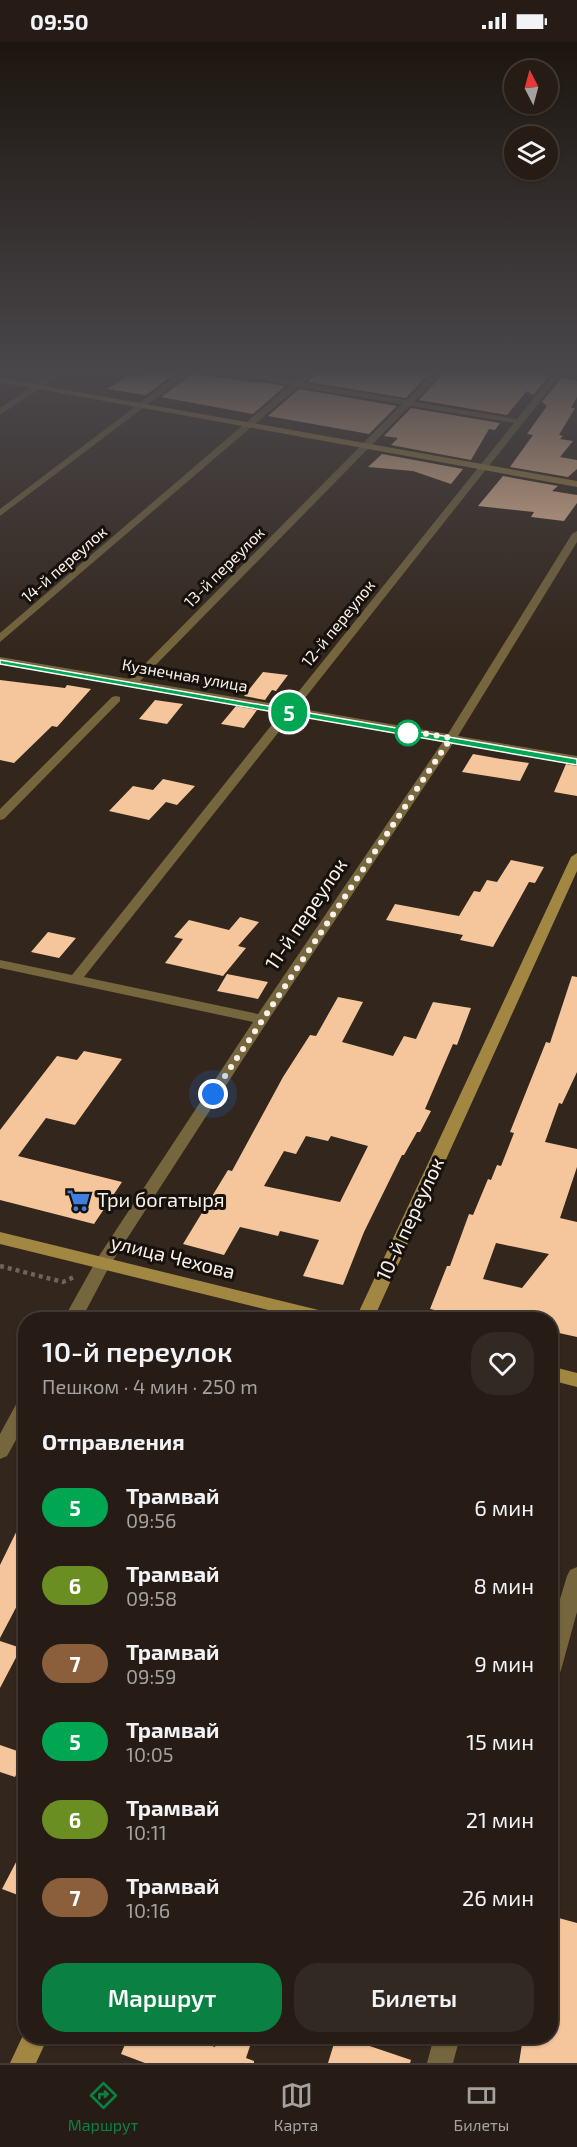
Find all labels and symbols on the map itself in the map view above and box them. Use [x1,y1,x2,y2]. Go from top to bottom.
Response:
north arrow [504,60,558,114]
street label: 14-й переулок [17,521,111,607]
street label: 13-й переулок [180,522,269,611]
street label: 12-й переулок [297,575,379,670]
street label: Кузнечная улица [121,654,249,696]
line badge: 5 [270,692,308,732]
unlabelled marker [395,720,421,746]
street label: 11-й переулок [259,853,352,974]
your location [198,1079,228,1109]
street label: 10-й переулок [370,1153,449,1284]
supermarket icon: Три богатыря [66,1187,92,1213]
place label: Три богатыря [97,1187,225,1211]
street label: улица Чехова [108,1229,238,1284]

